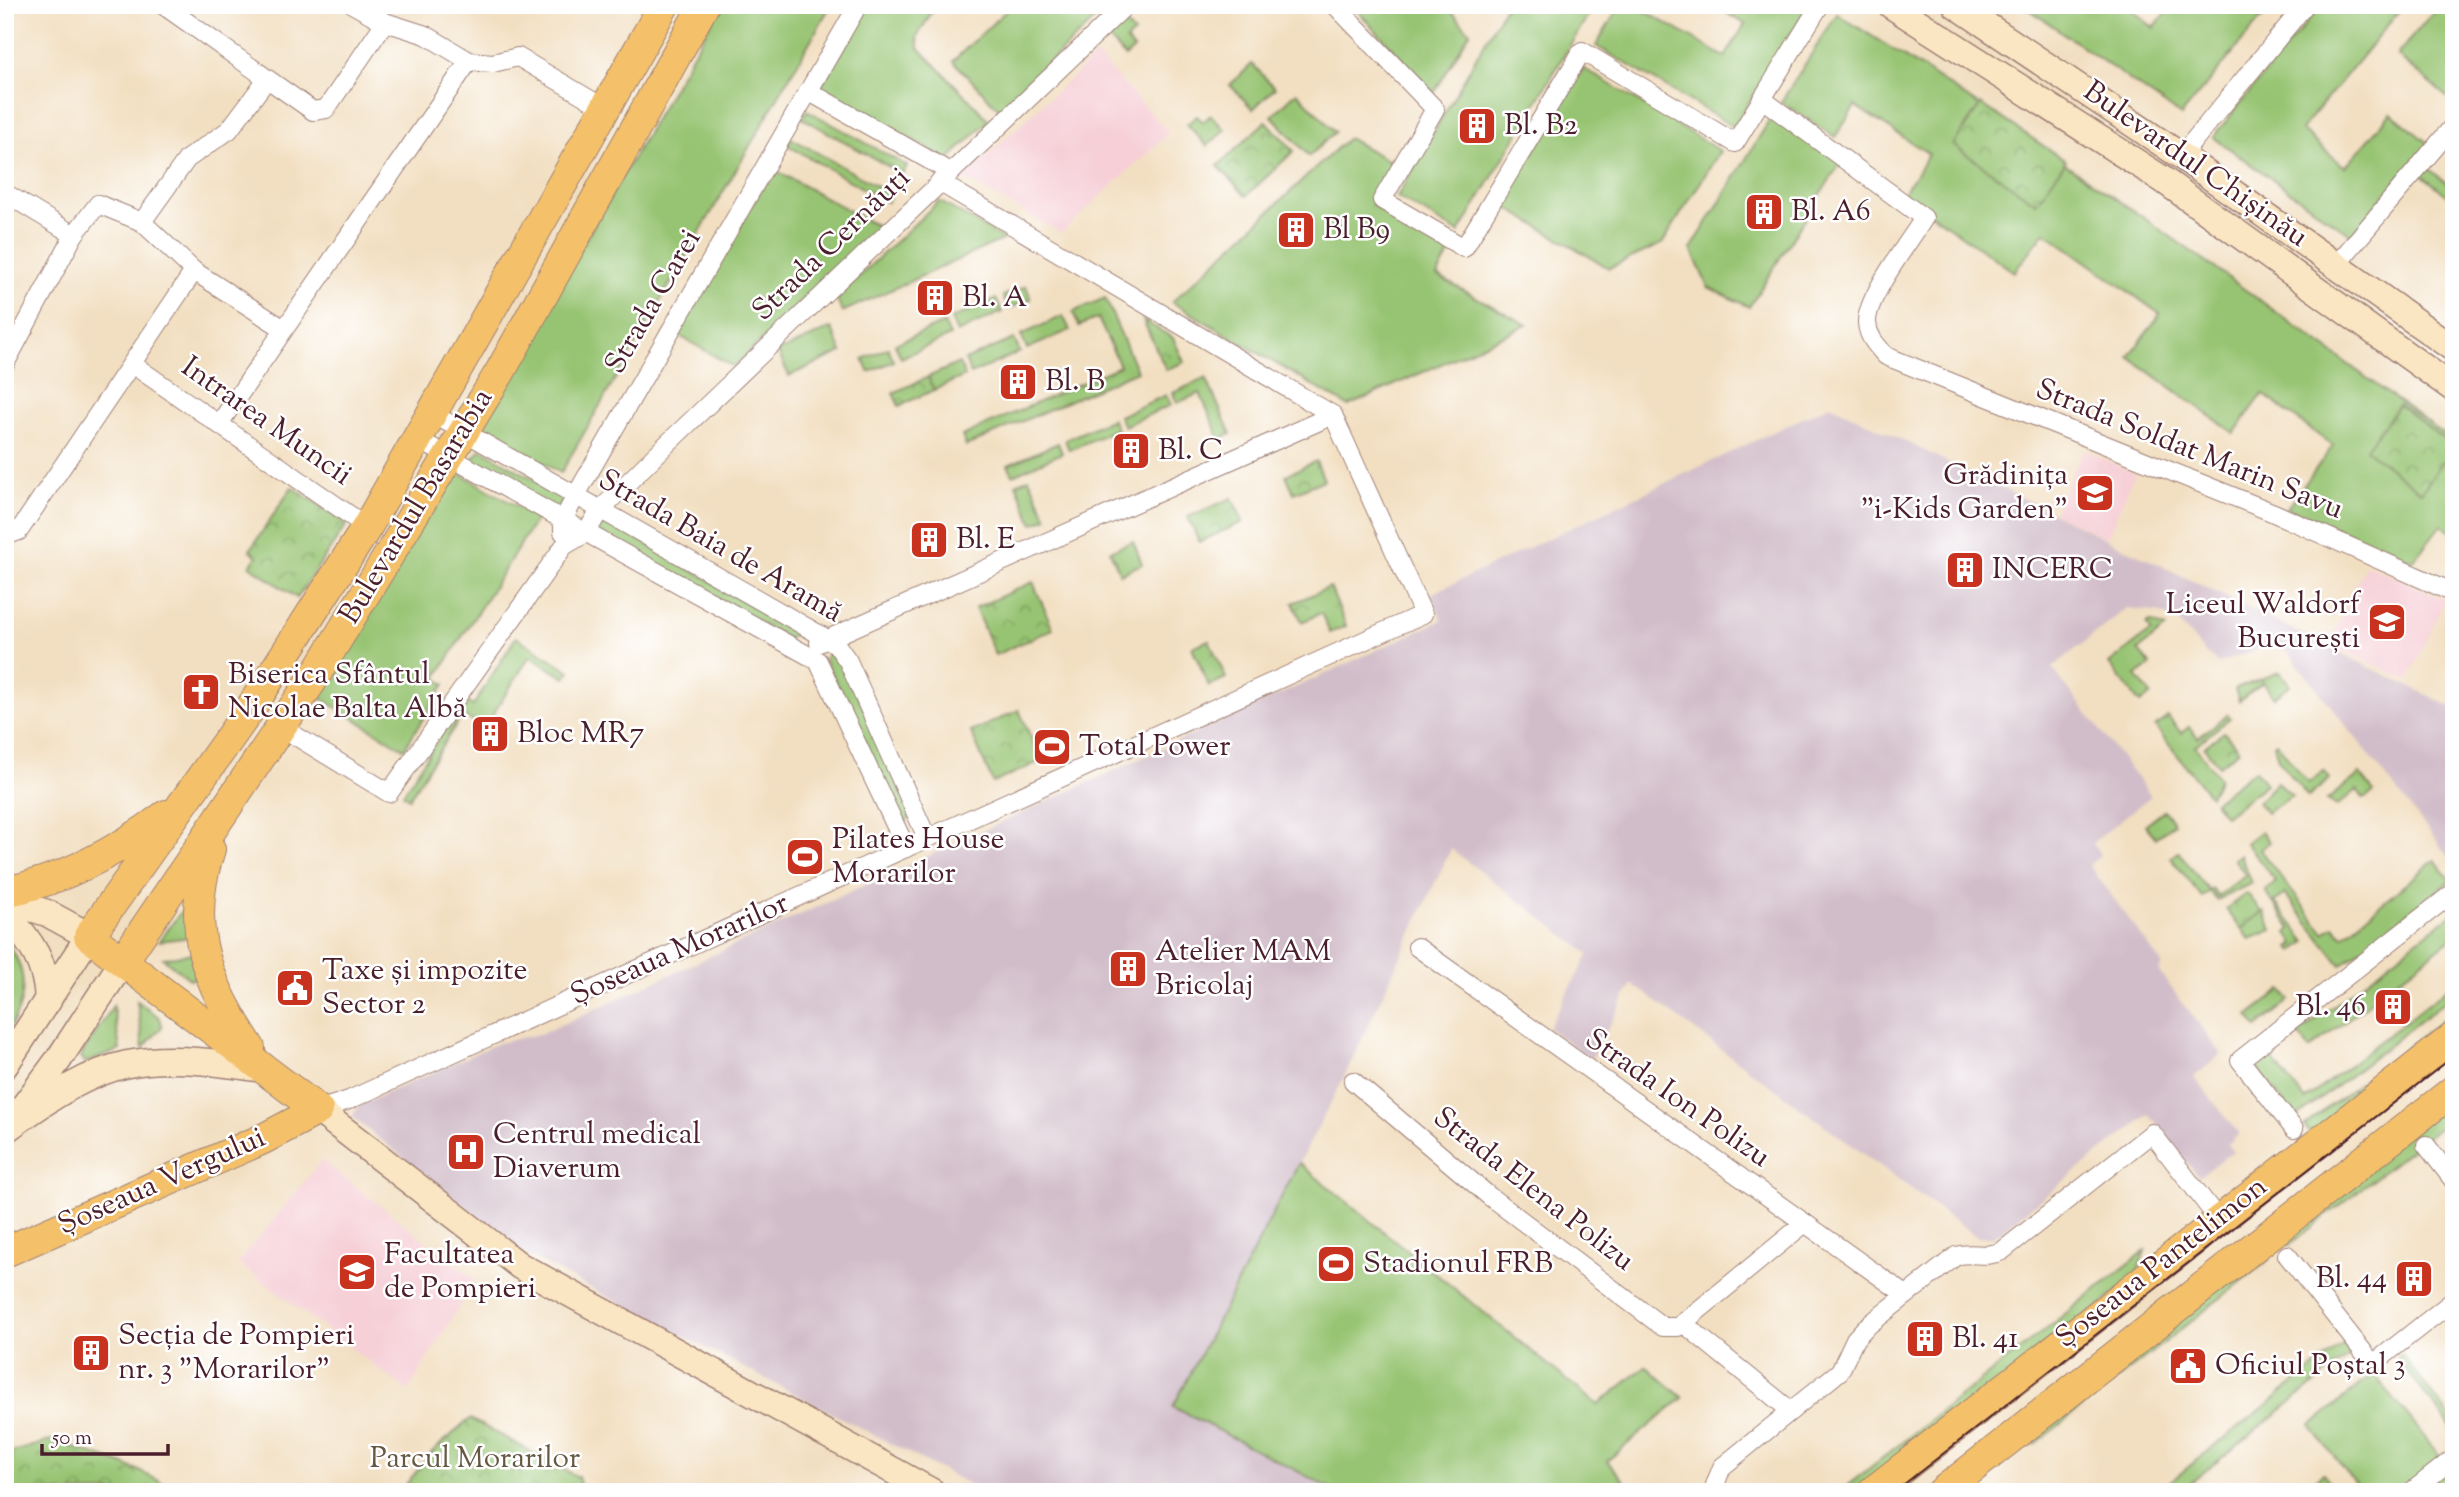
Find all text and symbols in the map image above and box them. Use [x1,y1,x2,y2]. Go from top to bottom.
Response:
street label: Bulevardul Chișinău [2074,71,2316,259]
building icon: Bl. B2 [1456,105,1498,147]
place label: Bl. B2 [1504,105,1578,148]
street label: Strada Cernăuți [743,158,921,332]
building icon: Bl. A6 [1743,191,1785,233]
place label: Bl. A6 [1791,191,1871,234]
building icon: Bl B9 [1275,209,1317,251]
place label: Bl B9 [1323,209,1390,252]
street label: Strada Carei [595,222,713,382]
building icon: Bl. A [914,277,956,319]
place label: Bl. A [962,277,1027,320]
street label: Intrarea Muncii [172,347,360,497]
building icon: Bl. B [997,361,1039,403]
place label: Bl. B [1045,361,1105,404]
street label: Strada Soldat Marin Savu [2029,369,2349,531]
street label: Bulevardul Basarabia [329,381,505,633]
building icon: Bl. C [1110,430,1152,472]
place label: Bl. C [1158,430,1223,473]
place label: Grădinița "i-Kids Garden" [1861,455,2068,532]
street label: Strada Baia de Aramă [590,459,850,635]
school or university icon: Grădinița "i-Kids Garden" [2074,472,2116,514]
building icon: Bl. E [908,519,950,561]
place label: Bl. E [956,519,1015,562]
building icon: INCERC [1944,549,1986,591]
place label: INCERC [1992,549,2113,592]
place label: Liceul Waldorf București [2166,584,2362,661]
school or university icon: Liceul Waldorf București [2366,601,2408,643]
place label: Biserica Sfântul Nicolae Balta Albă [228,654,467,731]
church icon: Biserica Sfântul Nicolae Balta Albă [180,671,222,713]
building icon: Bloc MR7 [469,713,511,755]
place label: Bloc MR7 [517,713,644,756]
sports icon: Total Power [1031,726,1073,768]
place label: Total Power [1079,726,1231,769]
place label: Pilates House Morarilor [832,819,1005,896]
sports icon: Pilates House Morarilor [784,836,826,878]
street label: Șoseaua Morarilor [564,883,796,1017]
place label: Atelier MAM Bricolaj [1155,931,1331,1008]
building icon: Atelier MAM Bricolaj [1107,948,1149,990]
place label: Taxe și impozite Sector 2 [322,950,528,1027]
public building icon: Taxe și impozite Sector 2 [274,967,316,1009]
place label: Bl. 46 [2295,986,2366,1029]
building icon: Bl. 46 [2372,986,2414,1028]
street label: Strada Ion Polizu [1575,1019,1779,1179]
street label: Strada Elena Polizu [1423,1097,1643,1283]
place label: Centrul medical Diaverum [493,1114,701,1191]
street label: Șoseaua Vergului [51,1117,273,1247]
hospital icon: Centrul medical Diaverum [445,1131,487,1173]
street label: Șoseaua Pantelimon [2047,1166,2277,1359]
place label: Facultatea de Pompieri [384,1234,536,1311]
sports icon: Stadionul FRB [1315,1243,1357,1285]
place label: Stadionul FRB [1363,1243,1553,1286]
school or university icon: Facultatea de Pompieri [336,1251,378,1293]
place label: Bl. 44 [2316,1258,2387,1301]
building icon: Bl. 44 [2393,1258,2435,1300]
place label: Secția de Pompieri nr. 3 "Morarilor" [118,1315,355,1392]
building icon: Bl. 41 [1904,1318,1946,1360]
place label: Bl. 41 [1952,1318,2018,1361]
building icon: Secția de Pompieri nr. 3 "Morarilor" [70,1332,112,1374]
public building icon: Oficiul Poștal 3 [2167,1345,2209,1387]
place label: Oficiul Poștal 3 [2215,1345,2406,1388]
scale bar [42,1413,168,1457]
text: 50 m [51,1424,92,1454]
park label: Parcul Morarilor [370,1438,580,1481]

